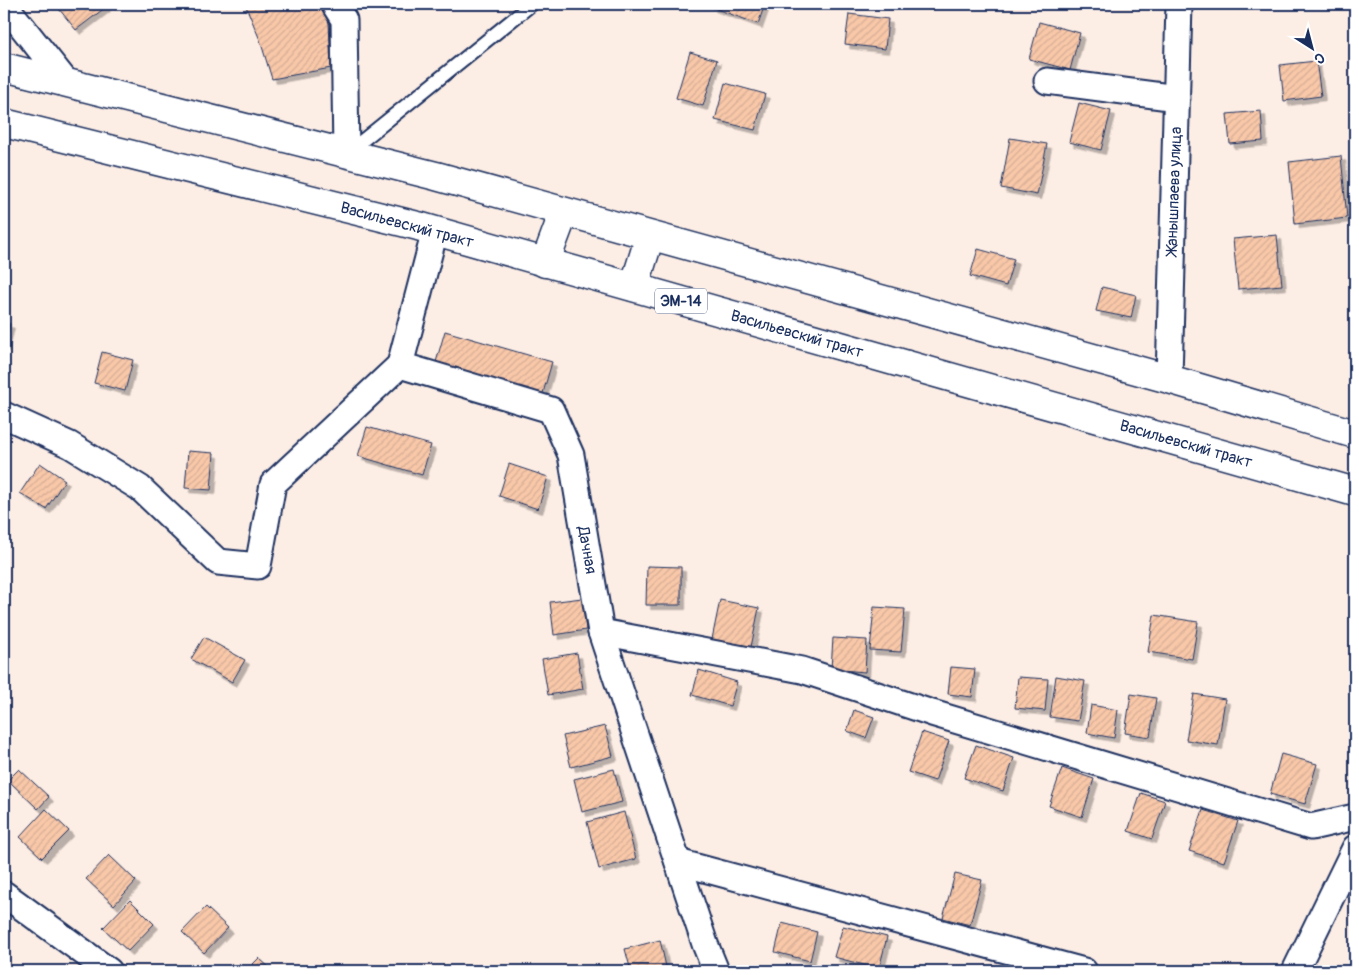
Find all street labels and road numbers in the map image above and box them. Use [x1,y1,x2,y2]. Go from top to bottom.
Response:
street label: Жанышпаева улица [1162,126,1186,259]
street label: Васильевский тракт [338,198,476,252]
road number: ЭМ-14 [655,288,707,314]
street label: Васильевский тракт [728,305,866,363]
street label: Васильевский тракт [1117,415,1255,473]
street label: Дачная [573,524,601,575]

